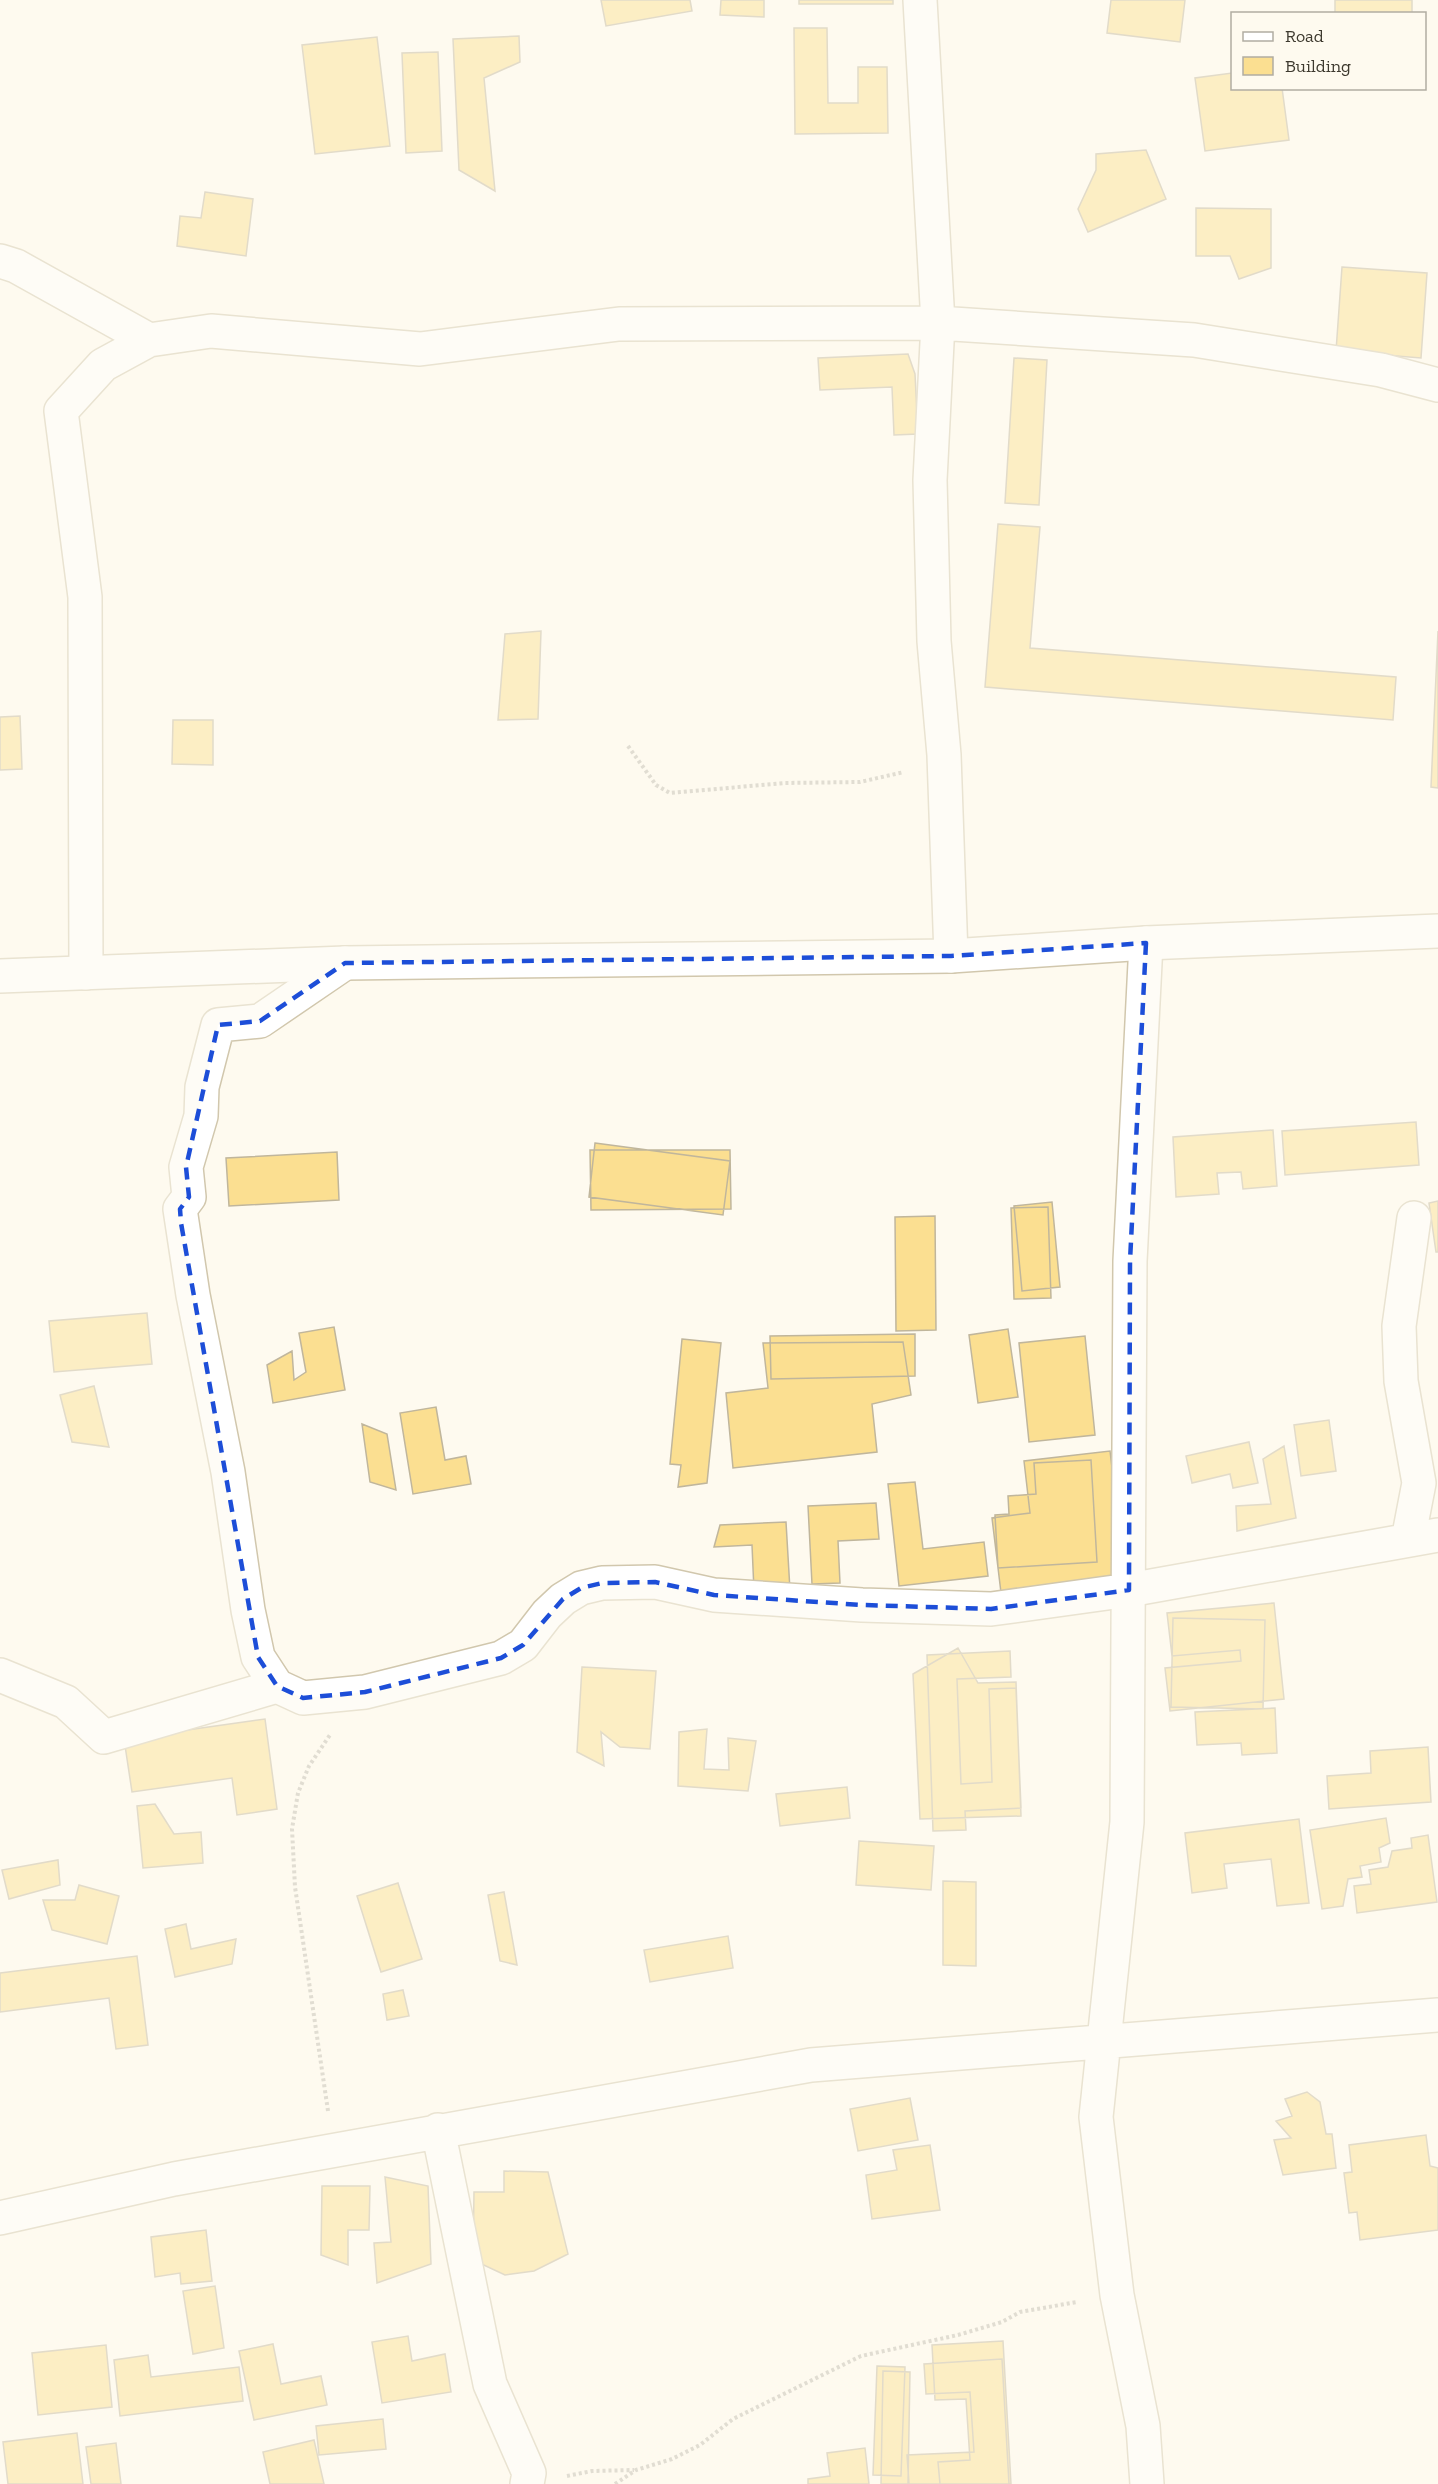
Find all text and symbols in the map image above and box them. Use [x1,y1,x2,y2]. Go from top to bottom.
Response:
legend [1231,12,1426,90]
text: Road [1285,25,1324,47]
text: Building [1285,55,1351,77]

